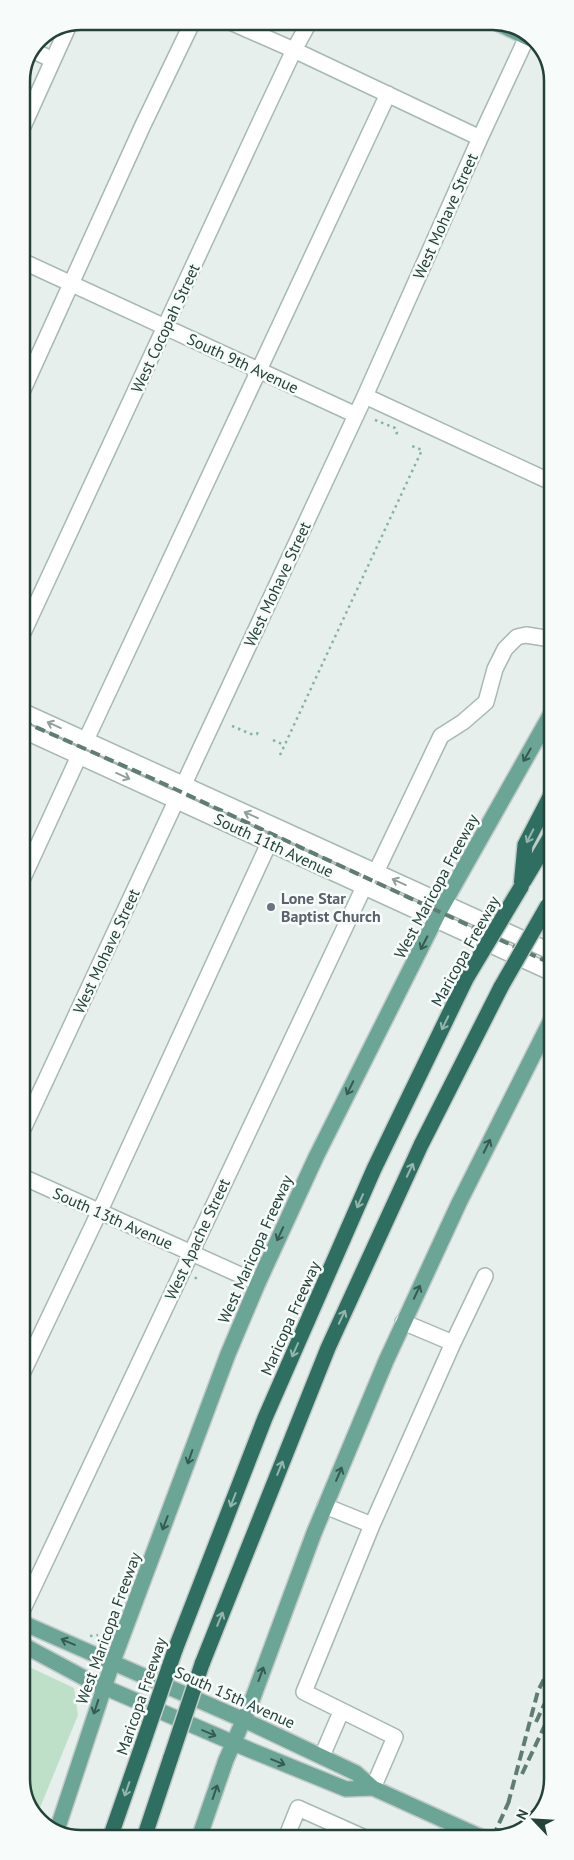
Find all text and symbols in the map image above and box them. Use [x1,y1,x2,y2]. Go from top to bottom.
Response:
street label: West Mohave Street [408,149,482,282]
street label: West Cocopah Street [126,260,204,396]
street label: South 9th Avenue [184,328,302,398]
street label: West Mohave Street [239,518,315,650]
one-way arrow [47,720,62,730]
one-way arrow [522,747,532,761]
one-way arrow [115,771,130,781]
street label: South 11th Avenue [211,809,337,881]
one-way arrow [244,810,259,820]
street label: West Maricopa Freeway [390,811,482,961]
one-way arrow [525,828,534,843]
one-way arrow [392,877,407,887]
street label: West Mohave Street [68,885,144,1017]
place label: Lone Star Baptist Church [281,888,381,926]
street label: Maricopa Freeway [427,892,503,1010]
marker: Lone Star Baptist Church [265,901,277,913]
one-way arrow [419,935,428,950]
one-way arrow [440,1015,449,1030]
one-way arrow [345,1080,354,1095]
one-way arrow [483,1139,492,1154]
one-way arrow [405,1163,415,1178]
street label: West Maricopa Freeway [214,1172,296,1326]
street label: West Apache Street [160,1175,234,1303]
street label: South 13th Avenue [50,1183,176,1253]
one-way arrow [355,1193,365,1208]
one-way arrow [275,1226,285,1241]
street label: Maricopa Freeway [256,1258,324,1378]
one-way arrow [413,1285,422,1300]
one-way arrow [338,1310,347,1325]
one-way arrow [289,1342,299,1357]
one-way arrow [185,1449,194,1464]
one-way arrow [276,1460,285,1476]
one-way arrow [334,1467,344,1482]
one-way arrow [228,1492,237,1508]
one-way arrow [160,1515,169,1531]
street label: West Maricopa Freeway [72,1549,144,1707]
one-way arrow [216,1611,225,1627]
street label: Maricopa Freeway [112,1635,170,1757]
one-way arrow [61,1637,76,1647]
street label: South 15th Avenue [172,1662,298,1732]
one-way arrow [258,1667,267,1682]
one-way arrow [91,1699,101,1715]
one-way arrow [201,1728,216,1738]
one-way arrow [270,1758,285,1767]
one-way arrow [122,1781,131,1797]
one-way arrow [211,1785,220,1800]
north arrow [509,1795,559,1845]
text: N [512,1807,532,1822]

